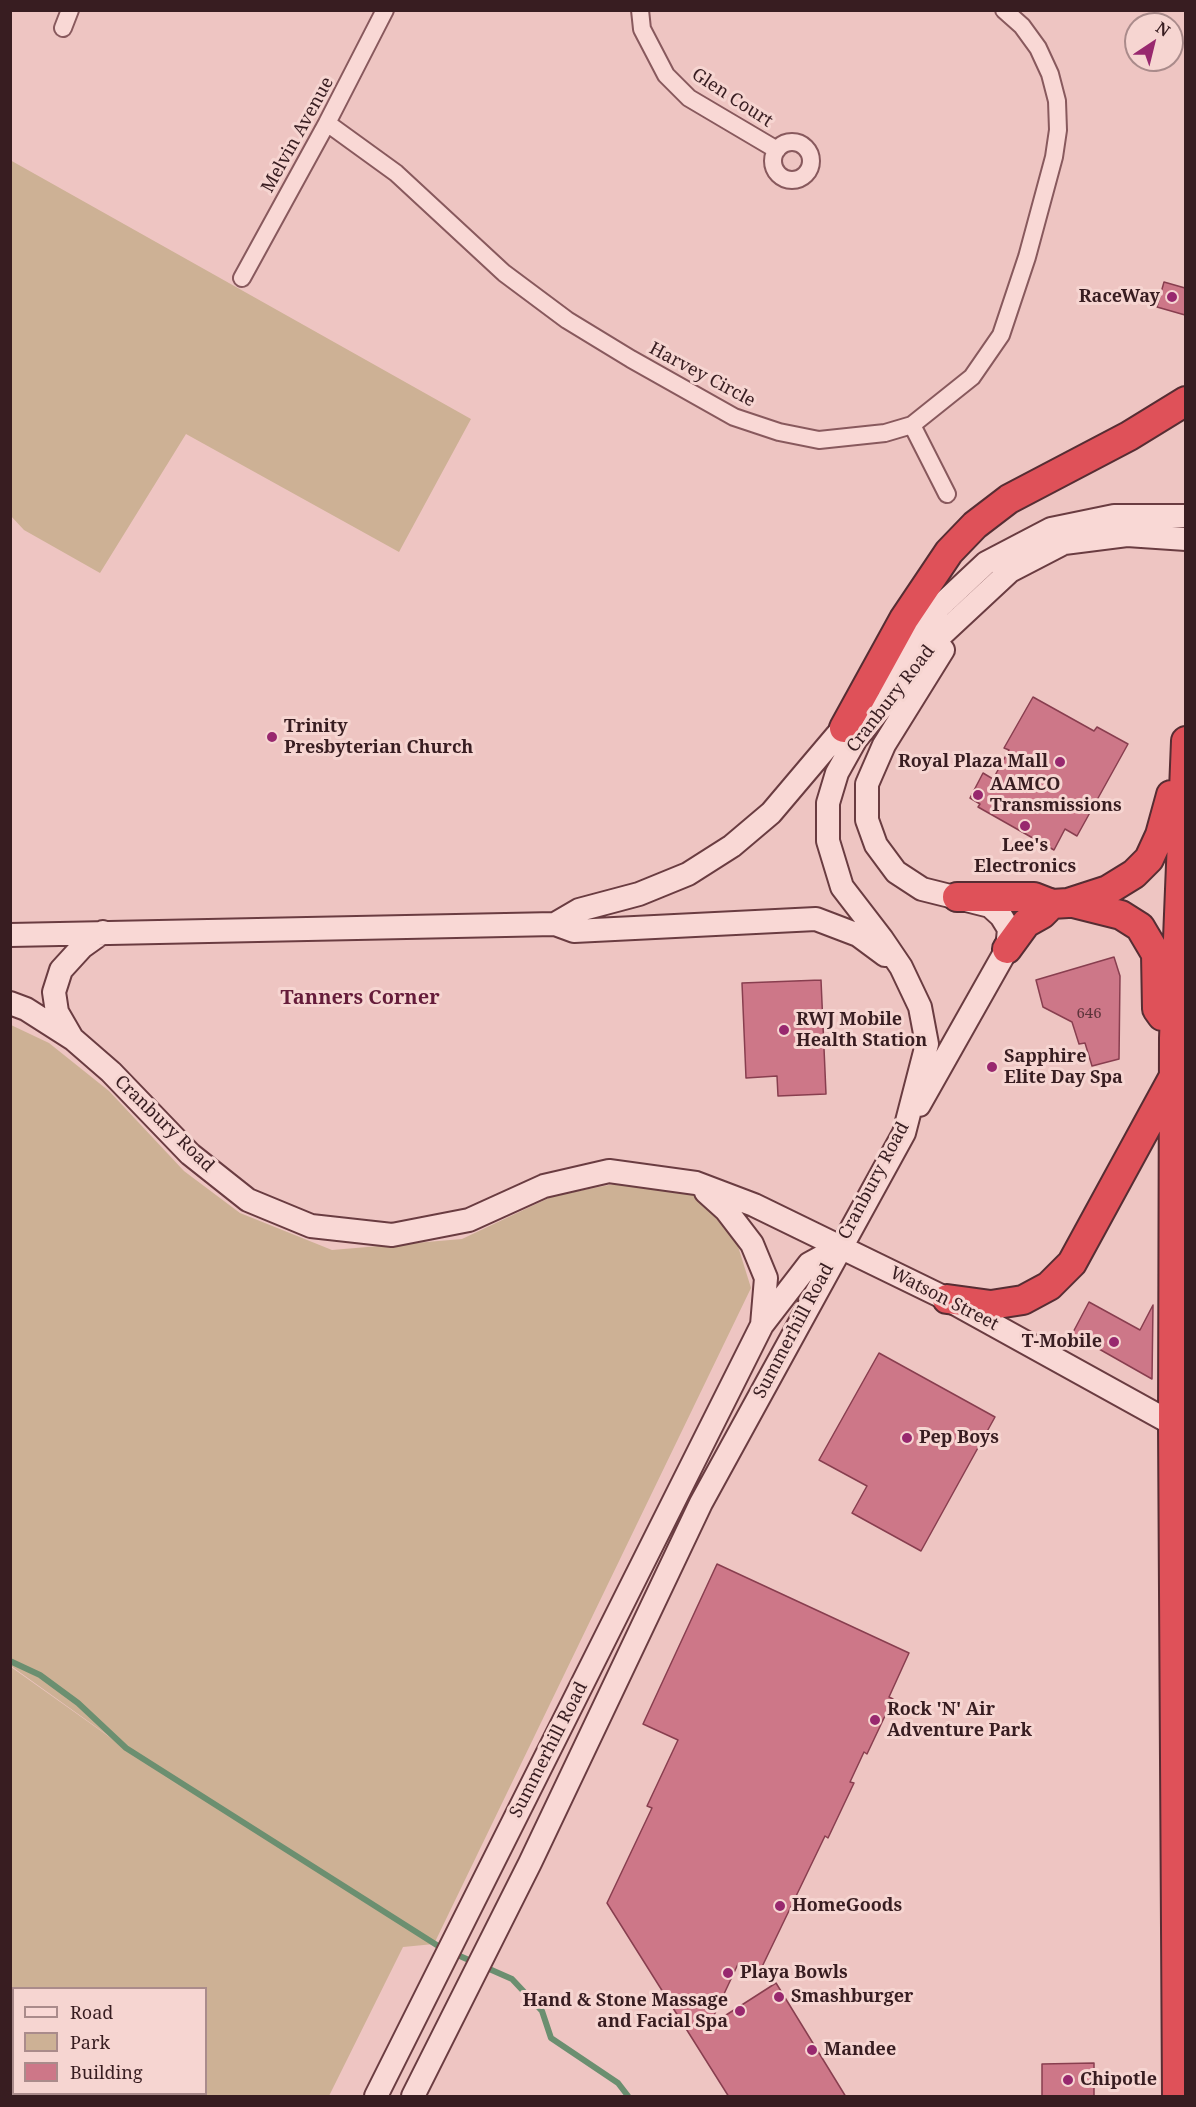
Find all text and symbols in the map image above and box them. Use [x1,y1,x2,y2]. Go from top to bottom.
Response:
north arrow [1124,12,1184,72]
text: N [1152,16,1175,42]
street label: Glen Court [688,64,776,132]
street label: Melvin Avenue [257,73,339,197]
place label: RaceWay [1079,286,1160,308]
marker: RaceWay [1165,290,1179,304]
street label: Harvey Circle [645,338,759,412]
street label: Cranbury Road [842,641,940,757]
place label: Trinity Presbyterian Church [284,716,473,758]
marker: Trinity Presbyterian Church [265,730,279,744]
place label: Royal Plaza Mall [898,751,1048,773]
marker: Royal Plaza Mall [1053,755,1067,769]
place label: AAMCO Transmissions [990,774,1122,816]
marker: AAMCO Transmissions [971,788,985,802]
marker: Lee's Electronics [1018,819,1032,833]
place label: Lee's Electronics [974,835,1076,878]
district label: Tanners Corner [280,986,440,1010]
house number: 646 [1076,1005,1102,1023]
place label: RWJ Mobile Health Station [796,1009,927,1052]
marker: RWJ Mobile Health Station [777,1023,791,1037]
place label: Sapphire Elite Day Spa [1004,1046,1123,1088]
marker: Sapphire Elite Day Spa [985,1060,999,1074]
street label: Cranbury Road [110,1071,218,1177]
street label: Cranbury Road [834,1118,914,1244]
street label: Summerhill Road [749,1260,839,1402]
street label: Watson Street [886,1262,1002,1336]
place label: T-Mobile [1022,1331,1102,1353]
marker: T-Mobile [1107,1335,1121,1349]
place label: Pep Boys [919,1427,999,1449]
marker: Pep Boys [900,1431,914,1445]
street label: Summerhill Road [505,1678,593,1822]
place label: Rock 'N' Air Adventure Park [887,1699,1032,1742]
marker: Rock 'N' Air Adventure Park [868,1713,882,1727]
place label: HomeGoods [792,1895,902,1917]
marker: HomeGoods [773,1899,787,1913]
place label: Playa Bowls [740,1962,848,1984]
marker: Playa Bowls [721,1966,735,1980]
place label: Smashburger [791,1986,914,2008]
legend [12,1987,207,2095]
place label: Hand & Stone Massage and Facial Spa [523,1990,728,2032]
marker: Smashburger [772,1990,786,2004]
text: Road [70,2000,113,2024]
marker: Hand & Stone Massage and Facial Spa [733,2004,747,2018]
text: Park [70,2030,110,2054]
place label: Mandee [824,2039,896,2061]
marker: Mandee [805,2043,819,2057]
text: Building [70,2060,143,2084]
place label: Chipotle [1080,2069,1157,2091]
marker: Chipotle [1061,2073,1075,2087]

